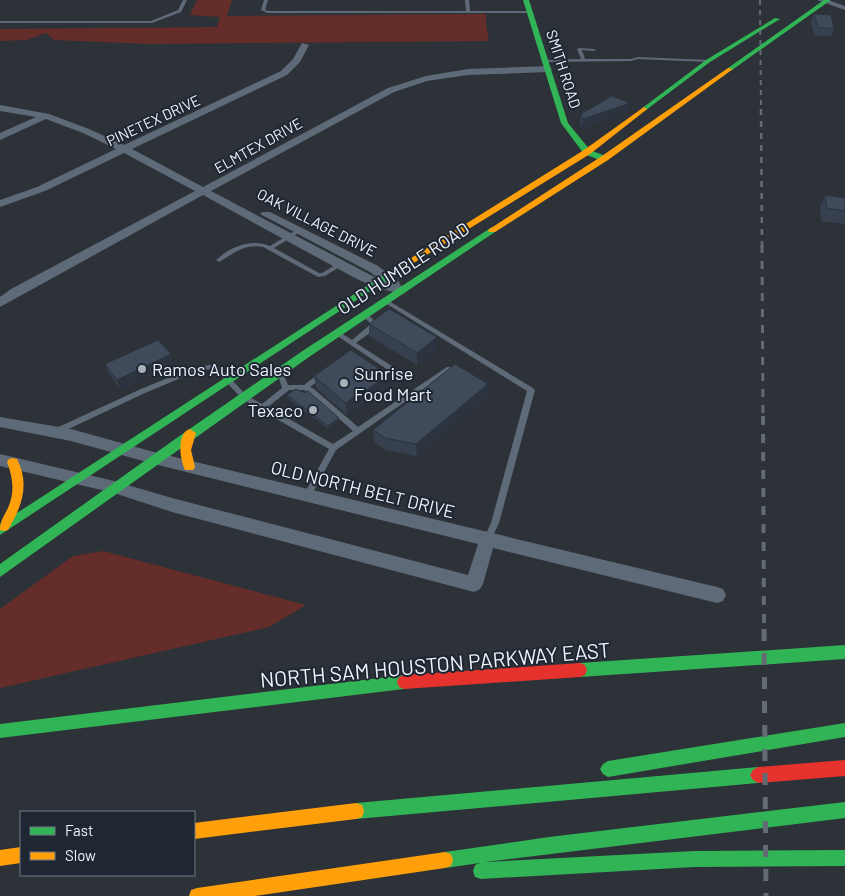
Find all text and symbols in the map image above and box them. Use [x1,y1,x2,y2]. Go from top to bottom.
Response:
street label: SMITH ROAD [543,27,585,111]
street label: PINETEX DRIVE [103,90,203,150]
street label: ELMTEX DRIVE [211,113,305,177]
street label: OAK VILLAGE DRIVE [254,184,380,260]
street label: OLD HUMBLE ROAD [333,217,473,319]
place label: Ramos Auto Sales [152,358,291,380]
place label: Sunrise Food Mart [354,362,432,405]
marker: Ramos Auto Sales [136,363,148,375]
marker: Sunrise Food Mart [338,377,350,389]
place label: Texaco [248,399,303,421]
marker: Texaco [307,404,319,416]
street label: OLD NORTH BELT DRIVE [269,455,457,523]
street label: NORTH SAM HOUSTON PARKWAY EAST [259,636,611,692]
legend [20,811,195,876]
text: Fast [65,821,93,839]
text: Slow [65,846,96,864]

